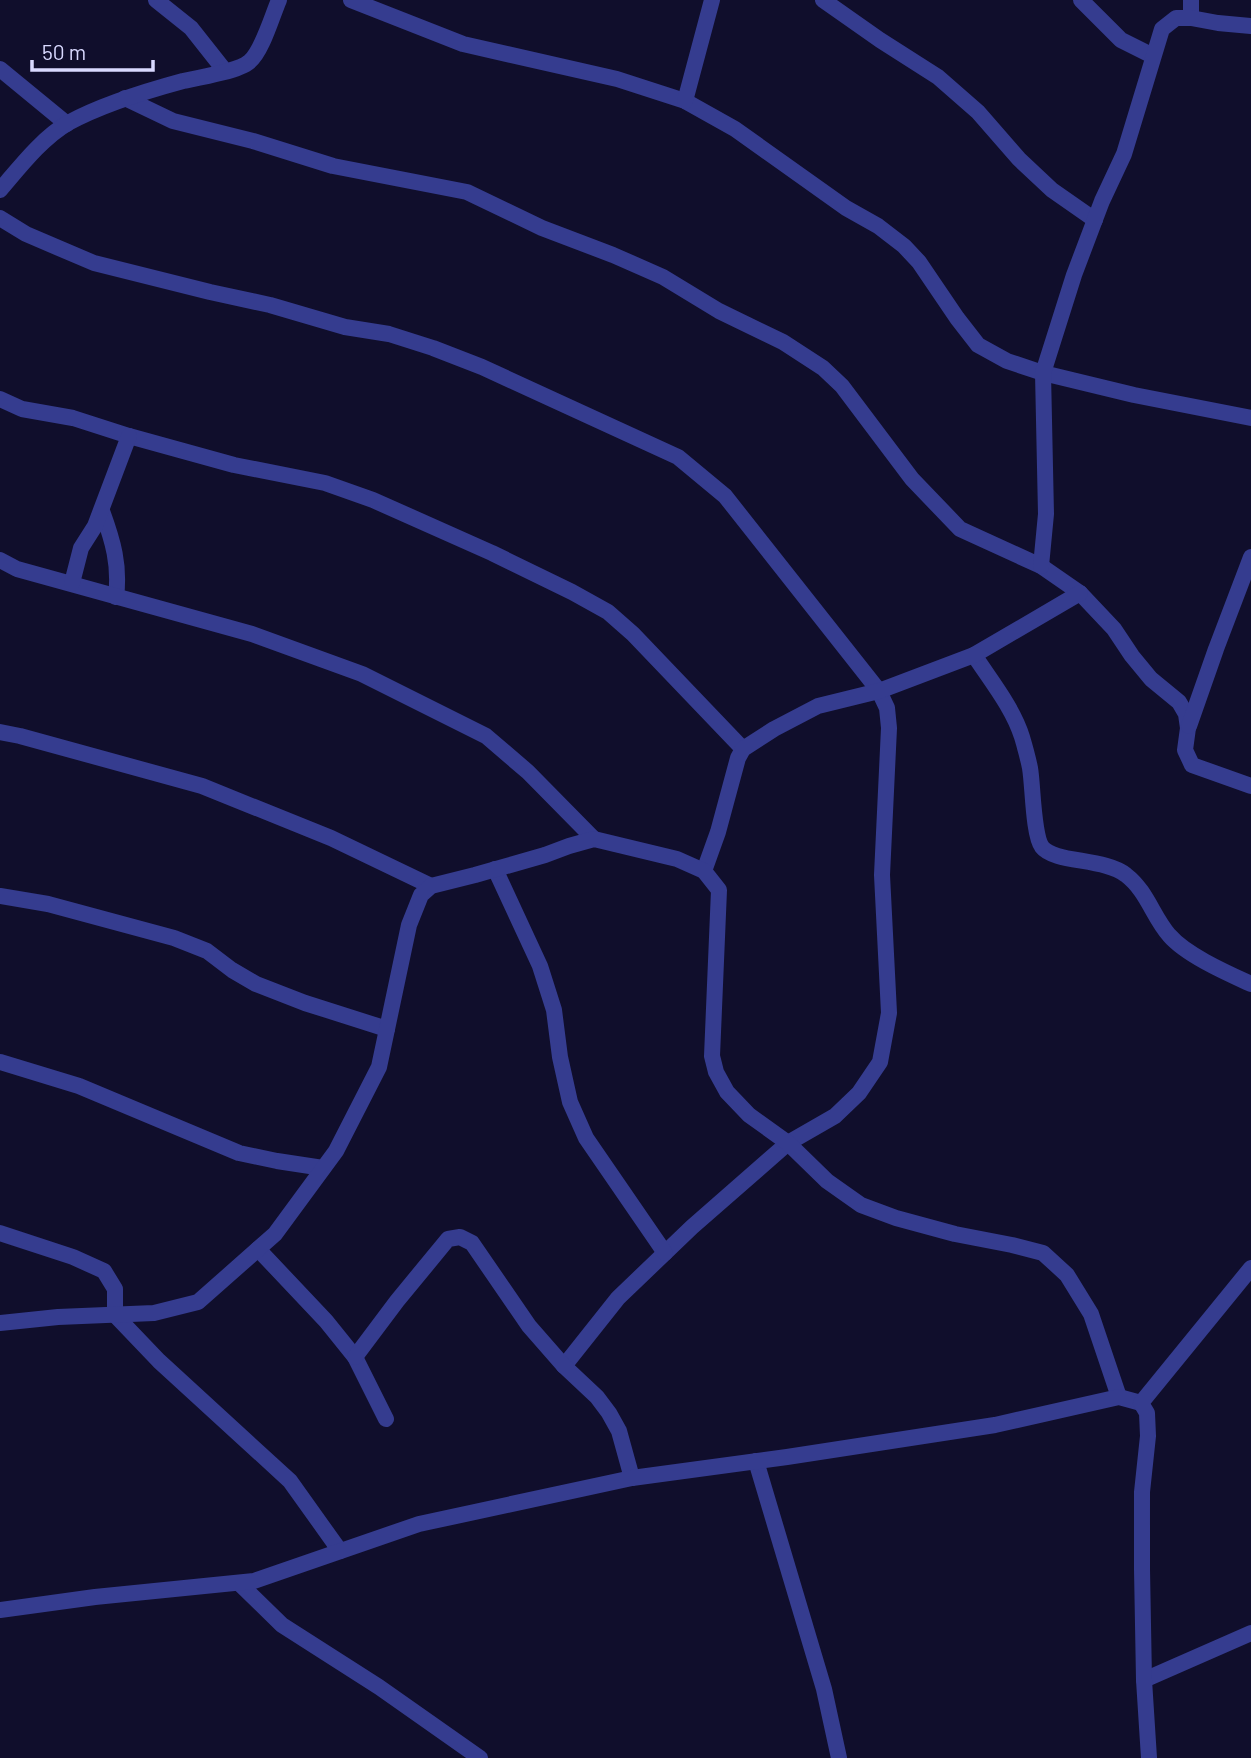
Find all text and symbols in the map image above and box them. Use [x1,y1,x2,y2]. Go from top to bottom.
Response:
scale bar [32,28,152,72]
text: 50 m [42,39,86,64]

